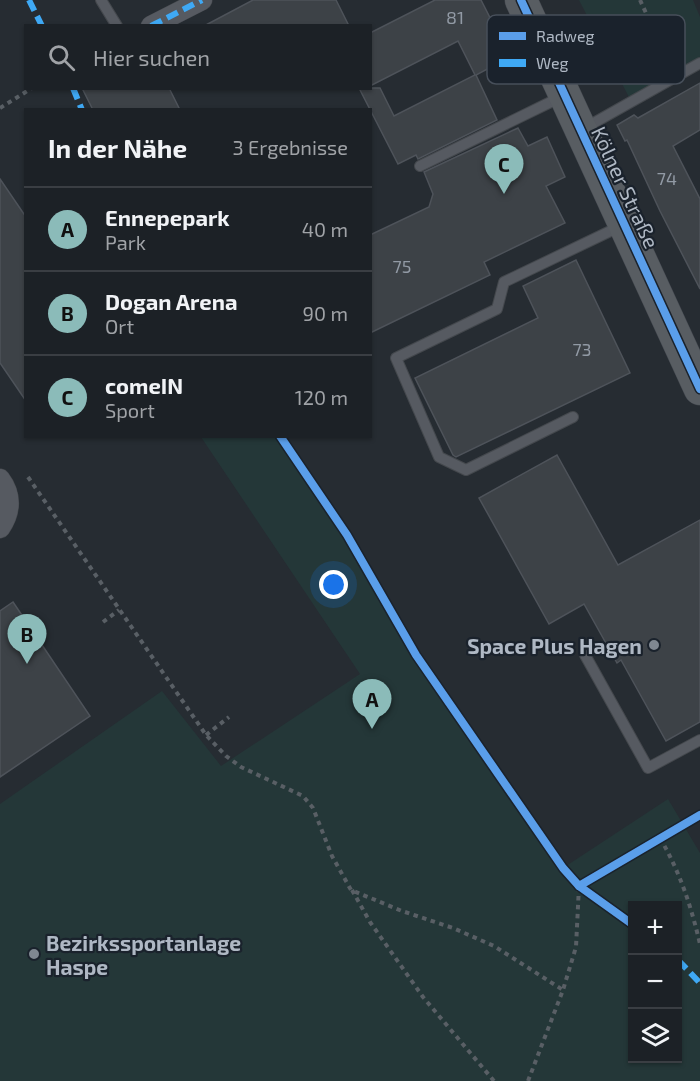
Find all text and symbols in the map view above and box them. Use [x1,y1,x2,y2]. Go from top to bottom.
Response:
house number: 81 [446,6,464,28]
legend [487,15,685,84]
search box [24,24,372,90]
text: Radweg [536,26,595,45]
icon: search [45,41,78,74]
text: Hier suchen [93,44,210,70]
text: Weg [536,53,568,72]
street label: Kölner Straße [587,122,665,252]
text: In der Nähe [48,132,187,163]
text: 3 Ergebnisse [232,135,348,159]
pin: C [484,144,524,194]
house number: 74 [657,167,677,189]
text: Ennepepark [105,204,230,230]
text: A [61,217,74,241]
text: 40 m [302,217,348,241]
text: Park [105,230,146,254]
house number: 75 [393,255,411,277]
text: Dogan Arena [105,288,237,314]
text: B [61,301,74,325]
text: 90 m [303,301,348,325]
text: Ort [105,314,134,338]
house number: 73 [572,338,592,360]
text: comeIN [105,372,183,398]
text: C [62,385,73,409]
text: 120 m [295,385,348,409]
text: Sport [105,398,155,422]
your location [319,570,348,599]
pin: B [8,614,46,664]
place label: Space Plus Hagen [467,633,642,658]
marker: Space Plus Hagen [647,638,661,652]
pin: A [352,680,392,729]
map controls [628,901,682,1063]
button: + [628,901,682,955]
place label: Bezirkssportanlage Haspe [46,930,241,979]
marker: Bezirkssportanlage Haspe [27,947,41,961]
button: − [628,955,682,1009]
button: layers [628,1009,682,1063]

